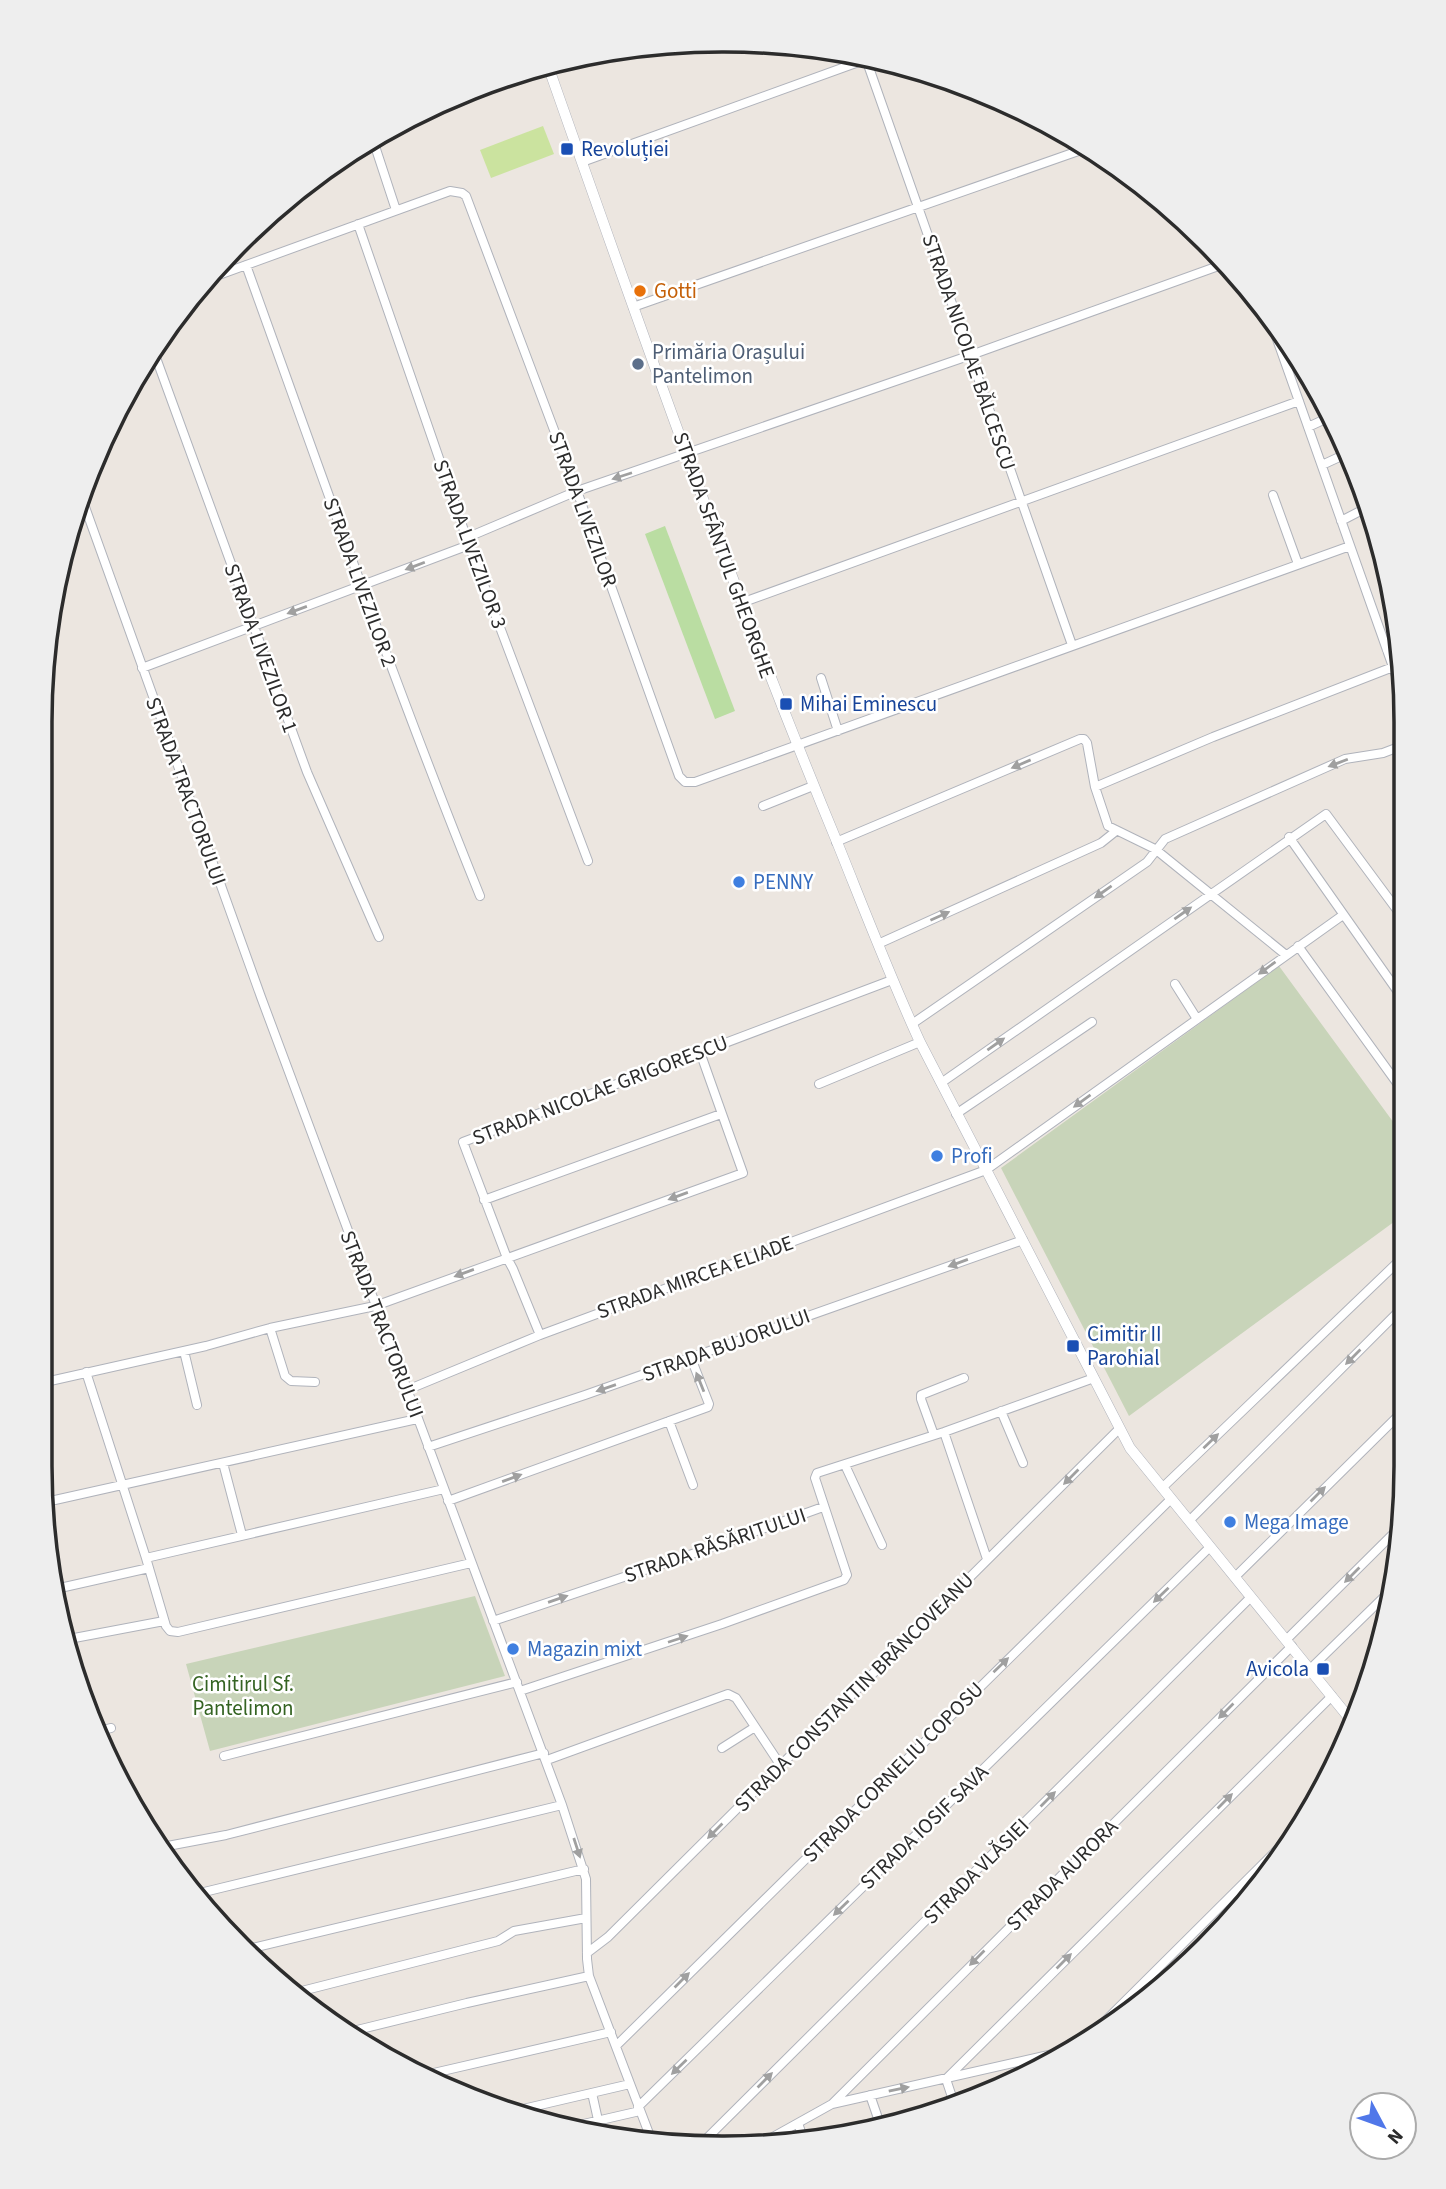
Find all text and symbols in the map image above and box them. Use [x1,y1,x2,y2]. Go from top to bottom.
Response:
place label: Revoluției [581,134,669,164]
marker: Revoluției [559,141,575,157]
street label: STRADA NICOLAE BĂLCESCU [914,230,1024,474]
place label: Gotti [654,276,697,306]
marker: Gotti [632,283,648,299]
place label: Primăria Orașului Pantelimon [652,337,805,391]
marker: Primăria Orașului Pantelimon [630,356,646,372]
street label: STRADA LIVEZILOR [541,427,625,591]
street label: STRADA SFÂNTUL GHEORGHE [665,428,783,682]
street label: STRADA LIVEZILOR 3 [425,455,515,633]
one-way arrow [611,471,632,481]
street label: STRADA LIVEZILOR 2 [315,493,405,671]
street label: STRADA LIVEZILOR 1 [216,559,306,737]
one-way arrow [404,561,425,572]
one-way arrow [286,605,307,616]
place label: Mihai Eminescu [800,689,937,719]
street label: STRADA TRACTORULUI [138,693,234,889]
marker: Mihai Eminescu [778,696,794,712]
one-way arrow [1328,757,1349,768]
one-way arrow [1010,758,1031,769]
place label: PENNY [753,867,814,897]
marker: PENNY [731,874,747,890]
one-way arrow [1094,885,1112,899]
one-way arrow [1174,906,1192,920]
one-way arrow [930,910,950,922]
one-way arrow [1258,961,1276,975]
street label: STRADA NICOLAE GRIGORESCU [468,1027,732,1153]
one-way arrow [987,1037,1005,1051]
one-way arrow [1073,1093,1091,1107]
place label: Profi [951,1141,993,1171]
marker: Profi [929,1148,945,1164]
one-way arrow [668,1191,689,1202]
street label: STRADA TRACTORULUI [332,1226,432,1422]
street label: STRADA MIRCEA ELIADE [593,1227,797,1327]
one-way arrow [948,1258,969,1269]
one-way arrow [454,1268,475,1279]
street label: STRADA BUJORULUI [638,1301,814,1389]
place label: Cimitir II Parohial [1087,1319,1162,1373]
marker: Cimitir II Parohial [1065,1338,1081,1354]
one-way arrow [1345,1349,1361,1365]
one-way arrow [695,1371,706,1392]
one-way arrow [595,1383,616,1394]
one-way arrow [1202,1433,1219,1449]
one-way arrow [1062,1468,1079,1485]
one-way arrow [502,1472,523,1483]
one-way arrow [1309,1487,1326,1503]
street label: STRADA RĂSĂRITULUI [620,1500,810,1590]
place label: Mega Image [1244,1507,1349,1537]
marker: Mega Image [1222,1514,1238,1530]
street label: STRADA CONSTANTIN BRÂNCOVEANU [727,1565,981,1819]
one-way arrow [1344,1566,1360,1583]
one-way arrow [1153,1586,1170,1603]
one-way arrow [548,1593,569,1604]
one-way arrow [668,1633,689,1644]
place label: Magazin mixt [527,1634,642,1664]
marker: Magazin mixt [505,1641,521,1657]
place label: Avicola [1246,1654,1309,1684]
one-way arrow [992,1658,1009,1674]
marker: Avicola [1315,1661,1331,1677]
park label: Cimitirul Sf. Pantelimon [192,1669,294,1723]
street label: STRADA CORNELIU COPOSU [796,1675,990,1869]
one-way arrow [1218,1703,1235,1719]
street label: STRADA IOSIF SAVA [853,1757,996,1896]
one-way arrow [1040,1790,1057,1807]
one-way arrow [1217,1793,1234,1810]
street label: STRADA VLĂSIEI [916,1811,1036,1931]
street label: STRADA AURORA [999,1812,1125,1938]
one-way arrow [707,1823,723,1839]
one-way arrow [572,1837,582,1858]
one-way arrow [833,1900,850,1916]
one-way arrow [970,1949,986,1966]
one-way arrow [1055,1953,1071,1970]
one-way arrow [673,1973,690,1989]
one-way arrow [670,2059,687,2076]
one-way arrow [757,2072,773,2089]
one-way arrow [888,2083,910,2094]
north arrow [1348,2091,1418,2161]
text: N [1380,2123,1409,2150]

